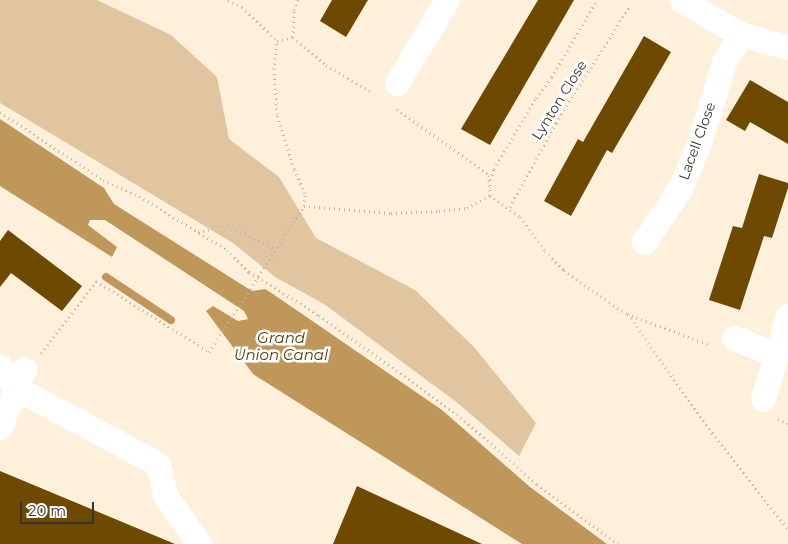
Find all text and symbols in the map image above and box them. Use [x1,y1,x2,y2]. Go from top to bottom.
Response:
street label: Lynton Close [528,57,590,143]
street label: Lacell Close [675,100,719,182]
water label: Grand Union Canal [234,328,328,363]
scale bar [22,492,96,524]
text: 20 m [28,501,66,520]

